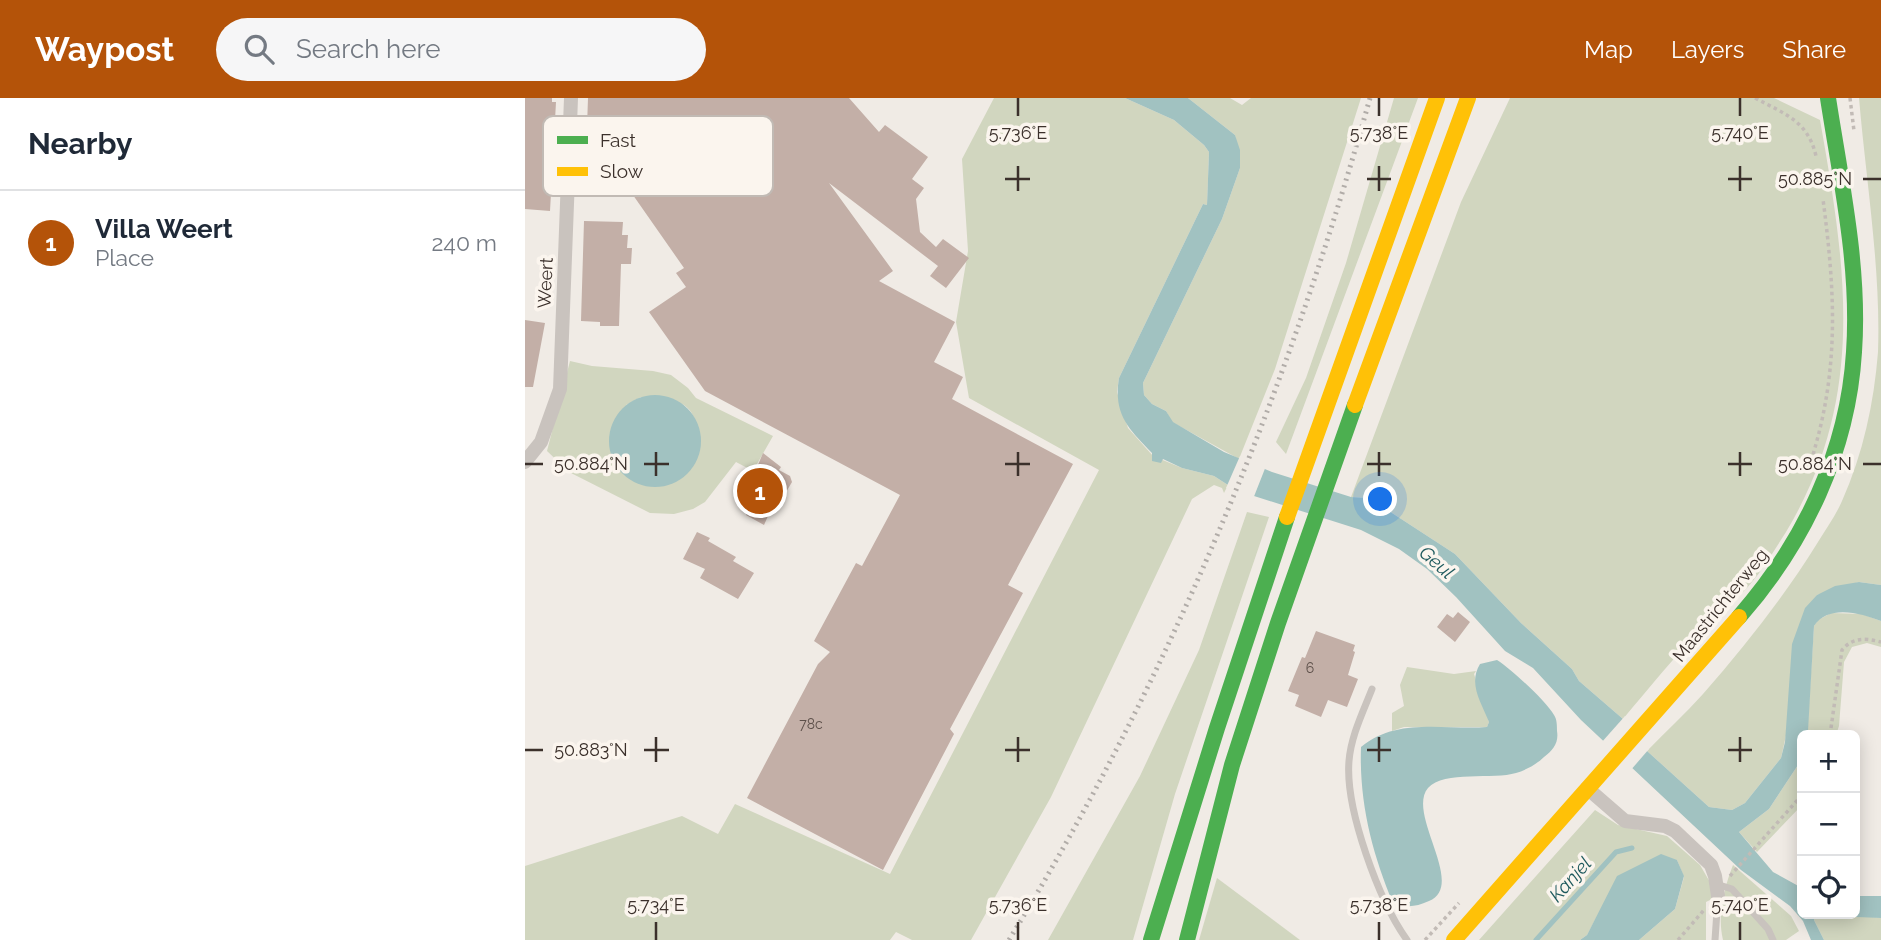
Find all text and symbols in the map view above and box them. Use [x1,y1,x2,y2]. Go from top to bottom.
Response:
search box [216,18,706,81]
text: Waypost [35,30,174,69]
icon: search [240,30,278,68]
text: Search here [296,34,440,64]
text: Map [1584,35,1633,64]
text: Layers [1671,35,1744,64]
text: Share [1782,35,1846,64]
legend [543,116,773,196]
text: 5.736°E [989,122,1047,143]
text: 5.738°E [1350,122,1408,143]
text: 5.740°E [1711,122,1769,143]
text: Nearby [28,126,132,161]
text: Fast [600,129,636,151]
text: Slow [600,160,644,182]
text: 50.885°N [1778,168,1852,189]
text: Villa Weert [95,214,233,244]
text: 1 [45,229,57,256]
text: 240 m [431,229,497,256]
text: Place [95,244,154,271]
street label: Weert [533,257,557,309]
text: 50.884°N [554,453,628,474]
text: 50.884°N [1778,453,1852,474]
pin: 1 [737,465,783,517]
your location [1363,482,1397,516]
water label: Geul [1415,541,1459,583]
street label: Maastrichterweg [1668,544,1772,666]
house number: 6 [1306,660,1314,676]
house number: 78c [799,716,823,732]
map controls [1797,730,1860,919]
button: + [1797,730,1860,793]
text: 50.883°N [554,739,628,760]
button: − [1797,793,1860,856]
water label: Kanjel [1544,852,1596,906]
button: locate [1797,856,1860,919]
text: 5.734°E [627,894,685,915]
text: 5.736°E [989,894,1047,915]
text: 5.738°E [1350,894,1408,915]
text: 5.740°E [1711,894,1769,915]

